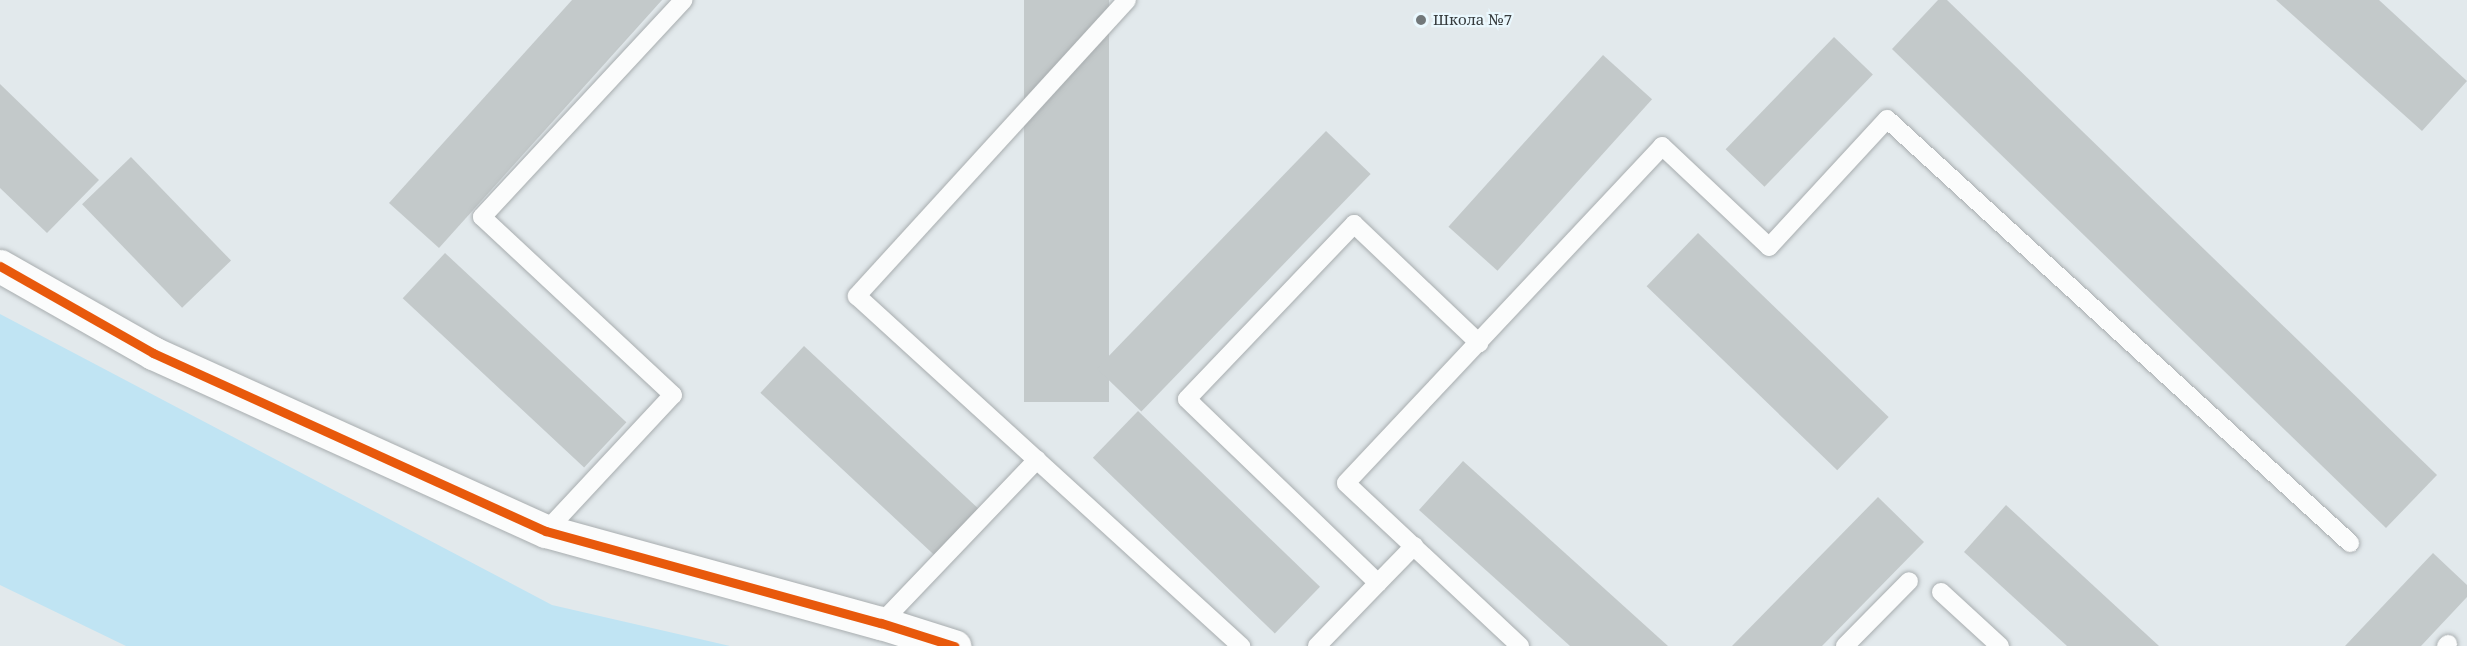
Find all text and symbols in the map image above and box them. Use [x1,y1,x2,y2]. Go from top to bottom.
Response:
place label: Школа №7 [1433,11,1512,29]
marker: Школа №7 [1414,13,1428,27]

